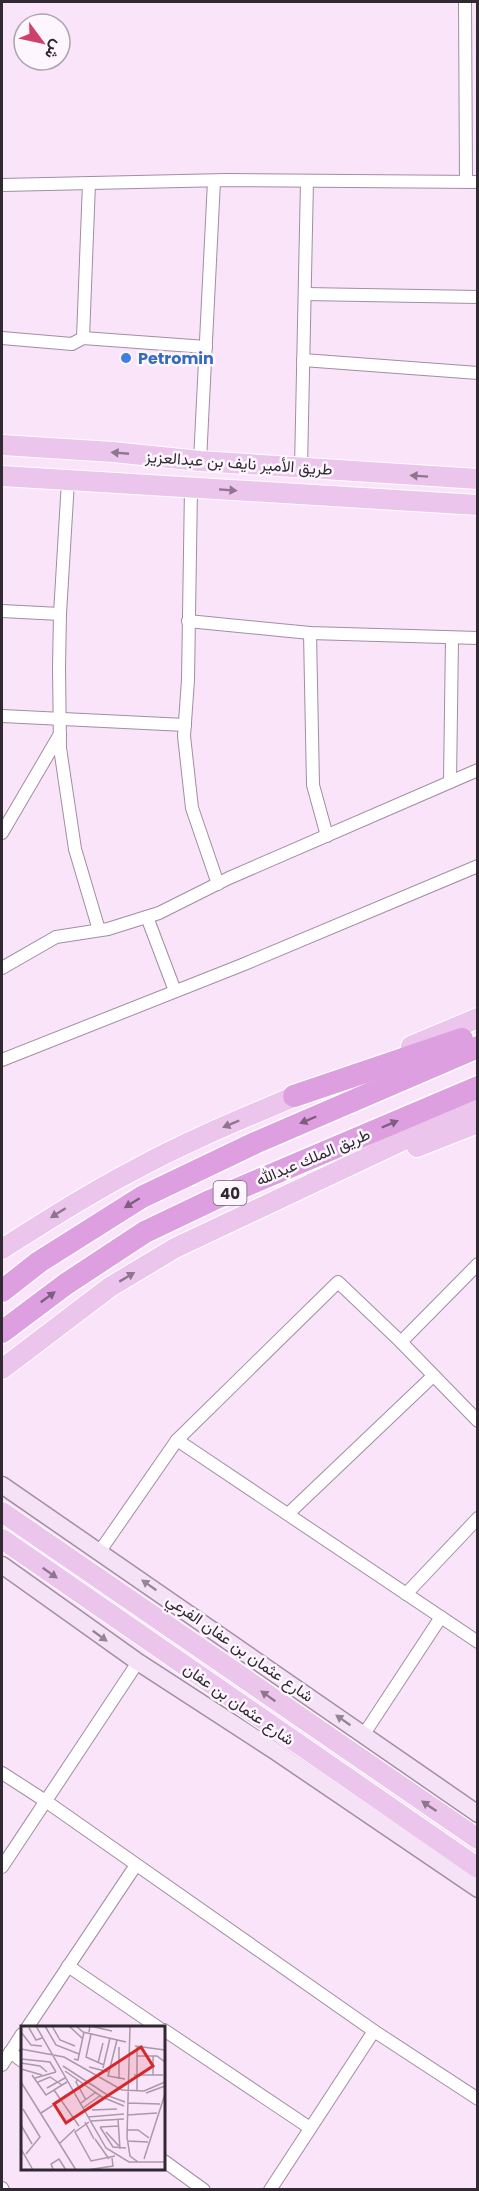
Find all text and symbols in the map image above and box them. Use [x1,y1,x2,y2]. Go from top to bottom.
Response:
north arrow [12,12,72,72]
text: ش [39,36,69,64]
place label: Petromin [138,347,214,370]
marker: Petromin [119,351,133,365]
street label: طريق الأمير نايف بن عبدالعزيز [144,445,333,481]
one-way arrow [110,448,129,458]
one-way arrow [410,471,429,480]
one-way arrow [218,486,237,495]
one-way arrow [299,1115,317,1125]
one-way arrow [222,1119,239,1128]
one-way arrow [381,1119,399,1129]
street label: طريق الملك عبدالله [252,1123,374,1191]
road number: 40 [214,1181,246,1205]
one-way arrow [124,1198,140,1209]
one-way arrow [50,1208,66,1219]
one-way arrow [119,1272,135,1283]
one-way arrow [40,1291,56,1303]
one-way arrow [41,1567,57,1579]
one-way arrow [141,1579,157,1591]
street label: شارع عثمان بن عفان الفرعي [163,1590,317,1706]
one-way arrow [92,1630,108,1642]
street label: شارع عثمان بن عفان [180,1659,298,1749]
one-way arrow [260,1691,276,1702]
one-way arrow [336,1714,352,1726]
one-way arrow [421,1801,437,1812]
inset map [21,2026,165,2170]

